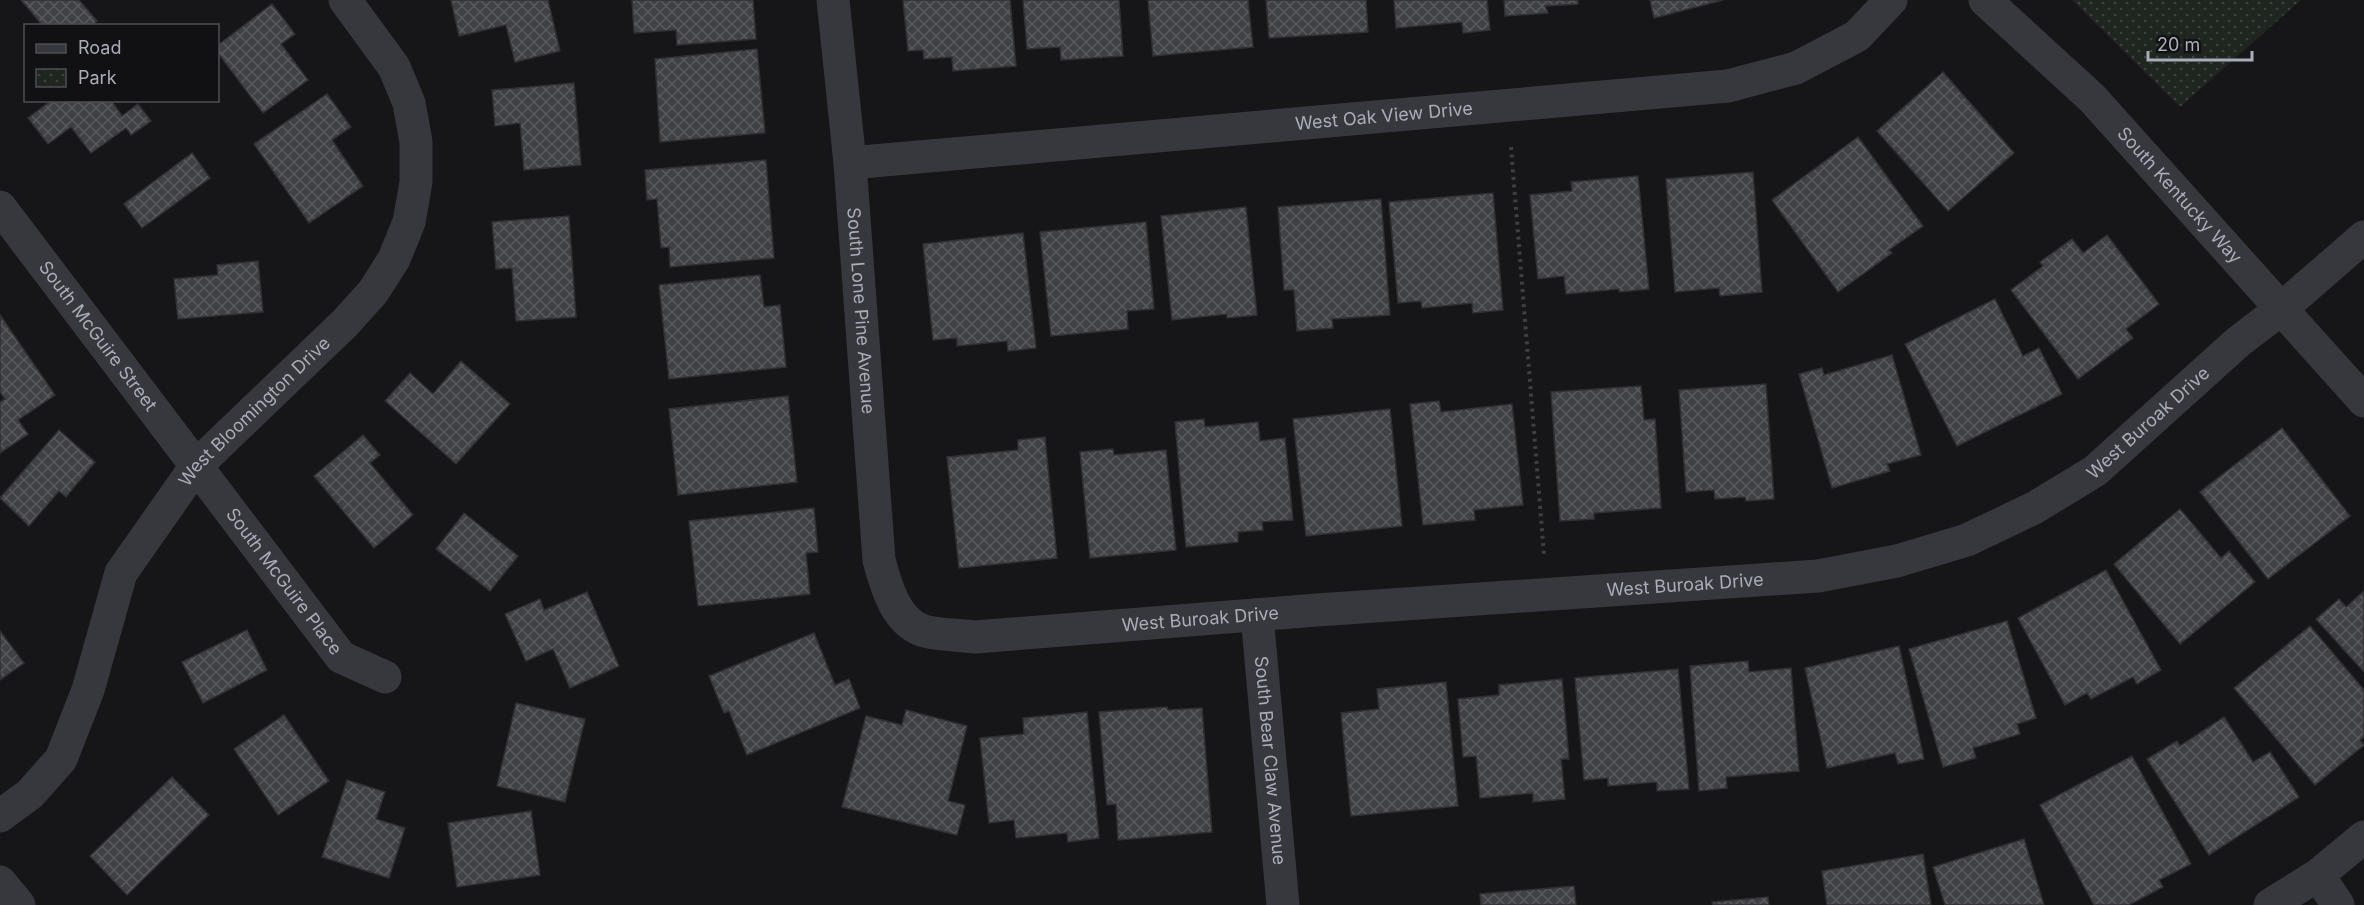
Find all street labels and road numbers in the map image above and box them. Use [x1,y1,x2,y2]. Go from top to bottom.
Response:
street label: West Oak View Drive [1294,97,1474,134]
street label: South Kentucky Way [2113,123,2246,268]
street label: South Lone Pine Avenue [843,207,879,415]
street label: South McGuire Street [35,257,162,415]
street label: West Bloomington Drive [174,332,334,490]
street label: West Buroak Drive [2082,362,2213,483]
street label: South McGuire Place [222,504,347,659]
street label: West Buroak Drive [1606,569,1764,600]
street label: West Buroak Drive [1121,602,1280,635]
street label: South Bear Claw Avenue [1251,655,1290,866]

